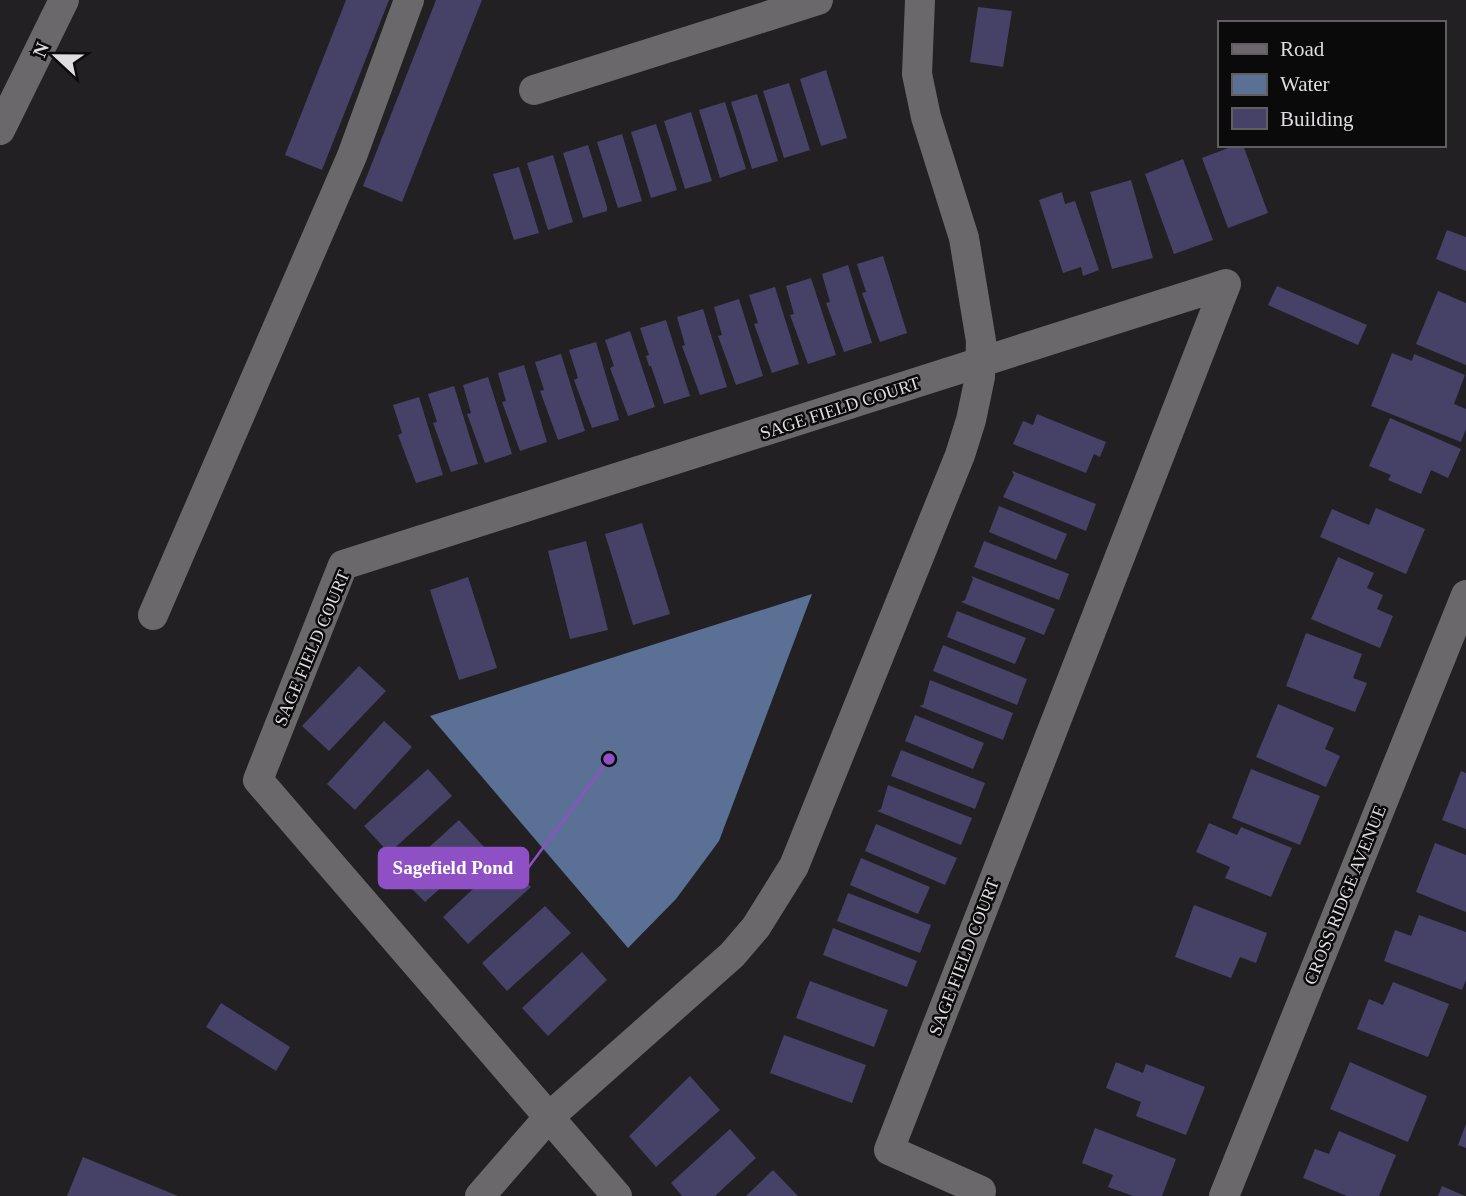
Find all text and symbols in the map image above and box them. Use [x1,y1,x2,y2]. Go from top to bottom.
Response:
north arrow [21,21,91,91]
legend [1218,21,1445,147]
text: Road [1280,37,1325,61]
text: N [28,39,53,60]
text: Water [1280,72,1330,96]
text: Building [1280,107,1354,131]
street label: SAGE FIELD COURT [758,373,922,443]
street label: SAGE FIELD COURT [270,567,354,729]
street label: CROSS RIDGE AVENUE [1300,802,1390,988]
callout: Sagefield Pond [379,848,528,888]
text: Sagefield Pond [393,857,514,878]
street label: SAGE FIELD COURT [925,875,1003,1039]

